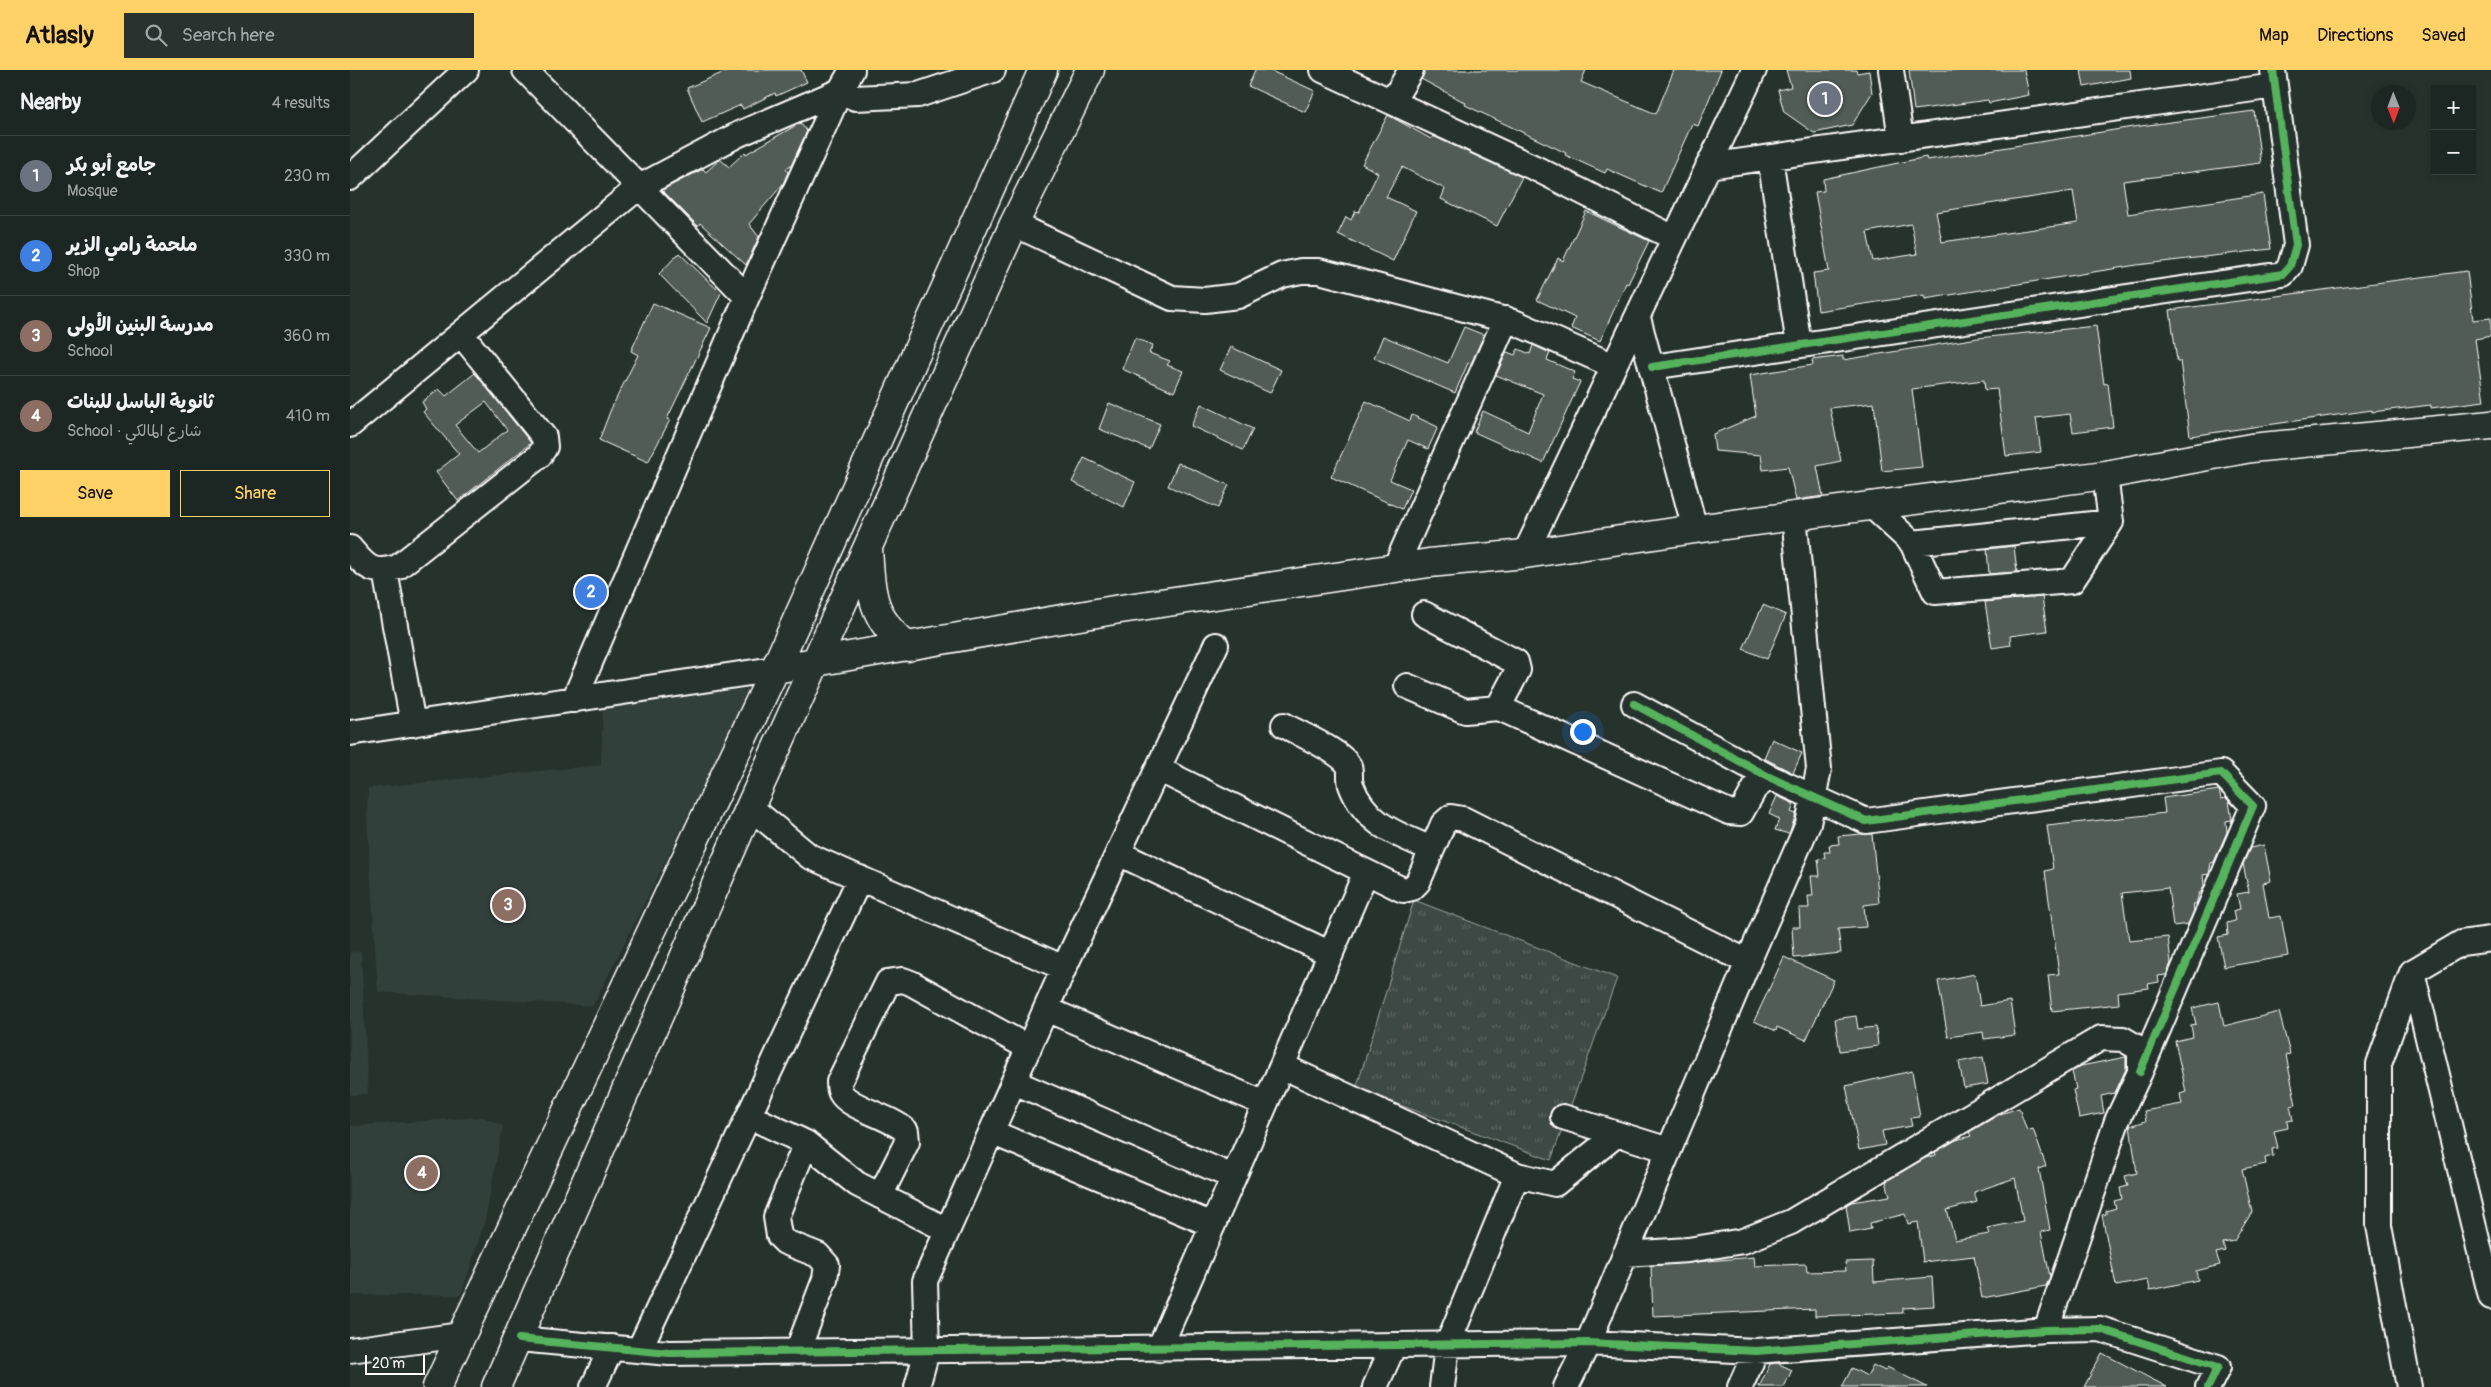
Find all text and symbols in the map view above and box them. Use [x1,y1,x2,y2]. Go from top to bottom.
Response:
search box [124,13,474,58]
text: Atlasly [25,21,94,50]
icon: search [142,21,170,49]
text: Search here [182,23,275,47]
text: Map [2259,24,2289,47]
text: Directions [2317,24,2393,47]
text: Saved [2421,24,2466,47]
pin: 1 [1809,80,1841,118]
north arrow [2371,85,2416,130]
map controls [2431,85,2476,175]
button: + [2431,85,2476,130]
text: Nearby [20,89,81,116]
text: 4 results [272,93,330,113]
button: − [2431,130,2476,175]
text: جامع أبو بكر [67,153,156,177]
text: 1 [33,166,39,186]
text: 230 m [284,166,330,186]
text: Mosque [67,181,118,201]
text: ملحمة رامي الزير [67,233,197,257]
text: 2 [32,246,40,266]
text: 330 m [284,246,330,266]
text: Shop [67,261,100,281]
text: مدرسة البنين الأولى [67,313,214,337]
text: 3 [32,326,40,346]
text: 360 m [283,326,330,346]
text: School [67,341,113,361]
text: ثانوية الباسل للبنات [67,390,214,414]
text: 4 [31,406,41,426]
text: 410 m [286,406,330,426]
text: School · شارع المالكي [67,421,202,441]
button: Save [20,470,170,517]
button: Share [180,470,330,517]
pin: 2 [575,573,607,611]
your location [1570,719,1596,745]
pin: 3 [492,886,524,924]
pin: 4 [406,1154,438,1192]
scale bar [365,1352,425,1375]
text: 20 m [372,1355,405,1372]

